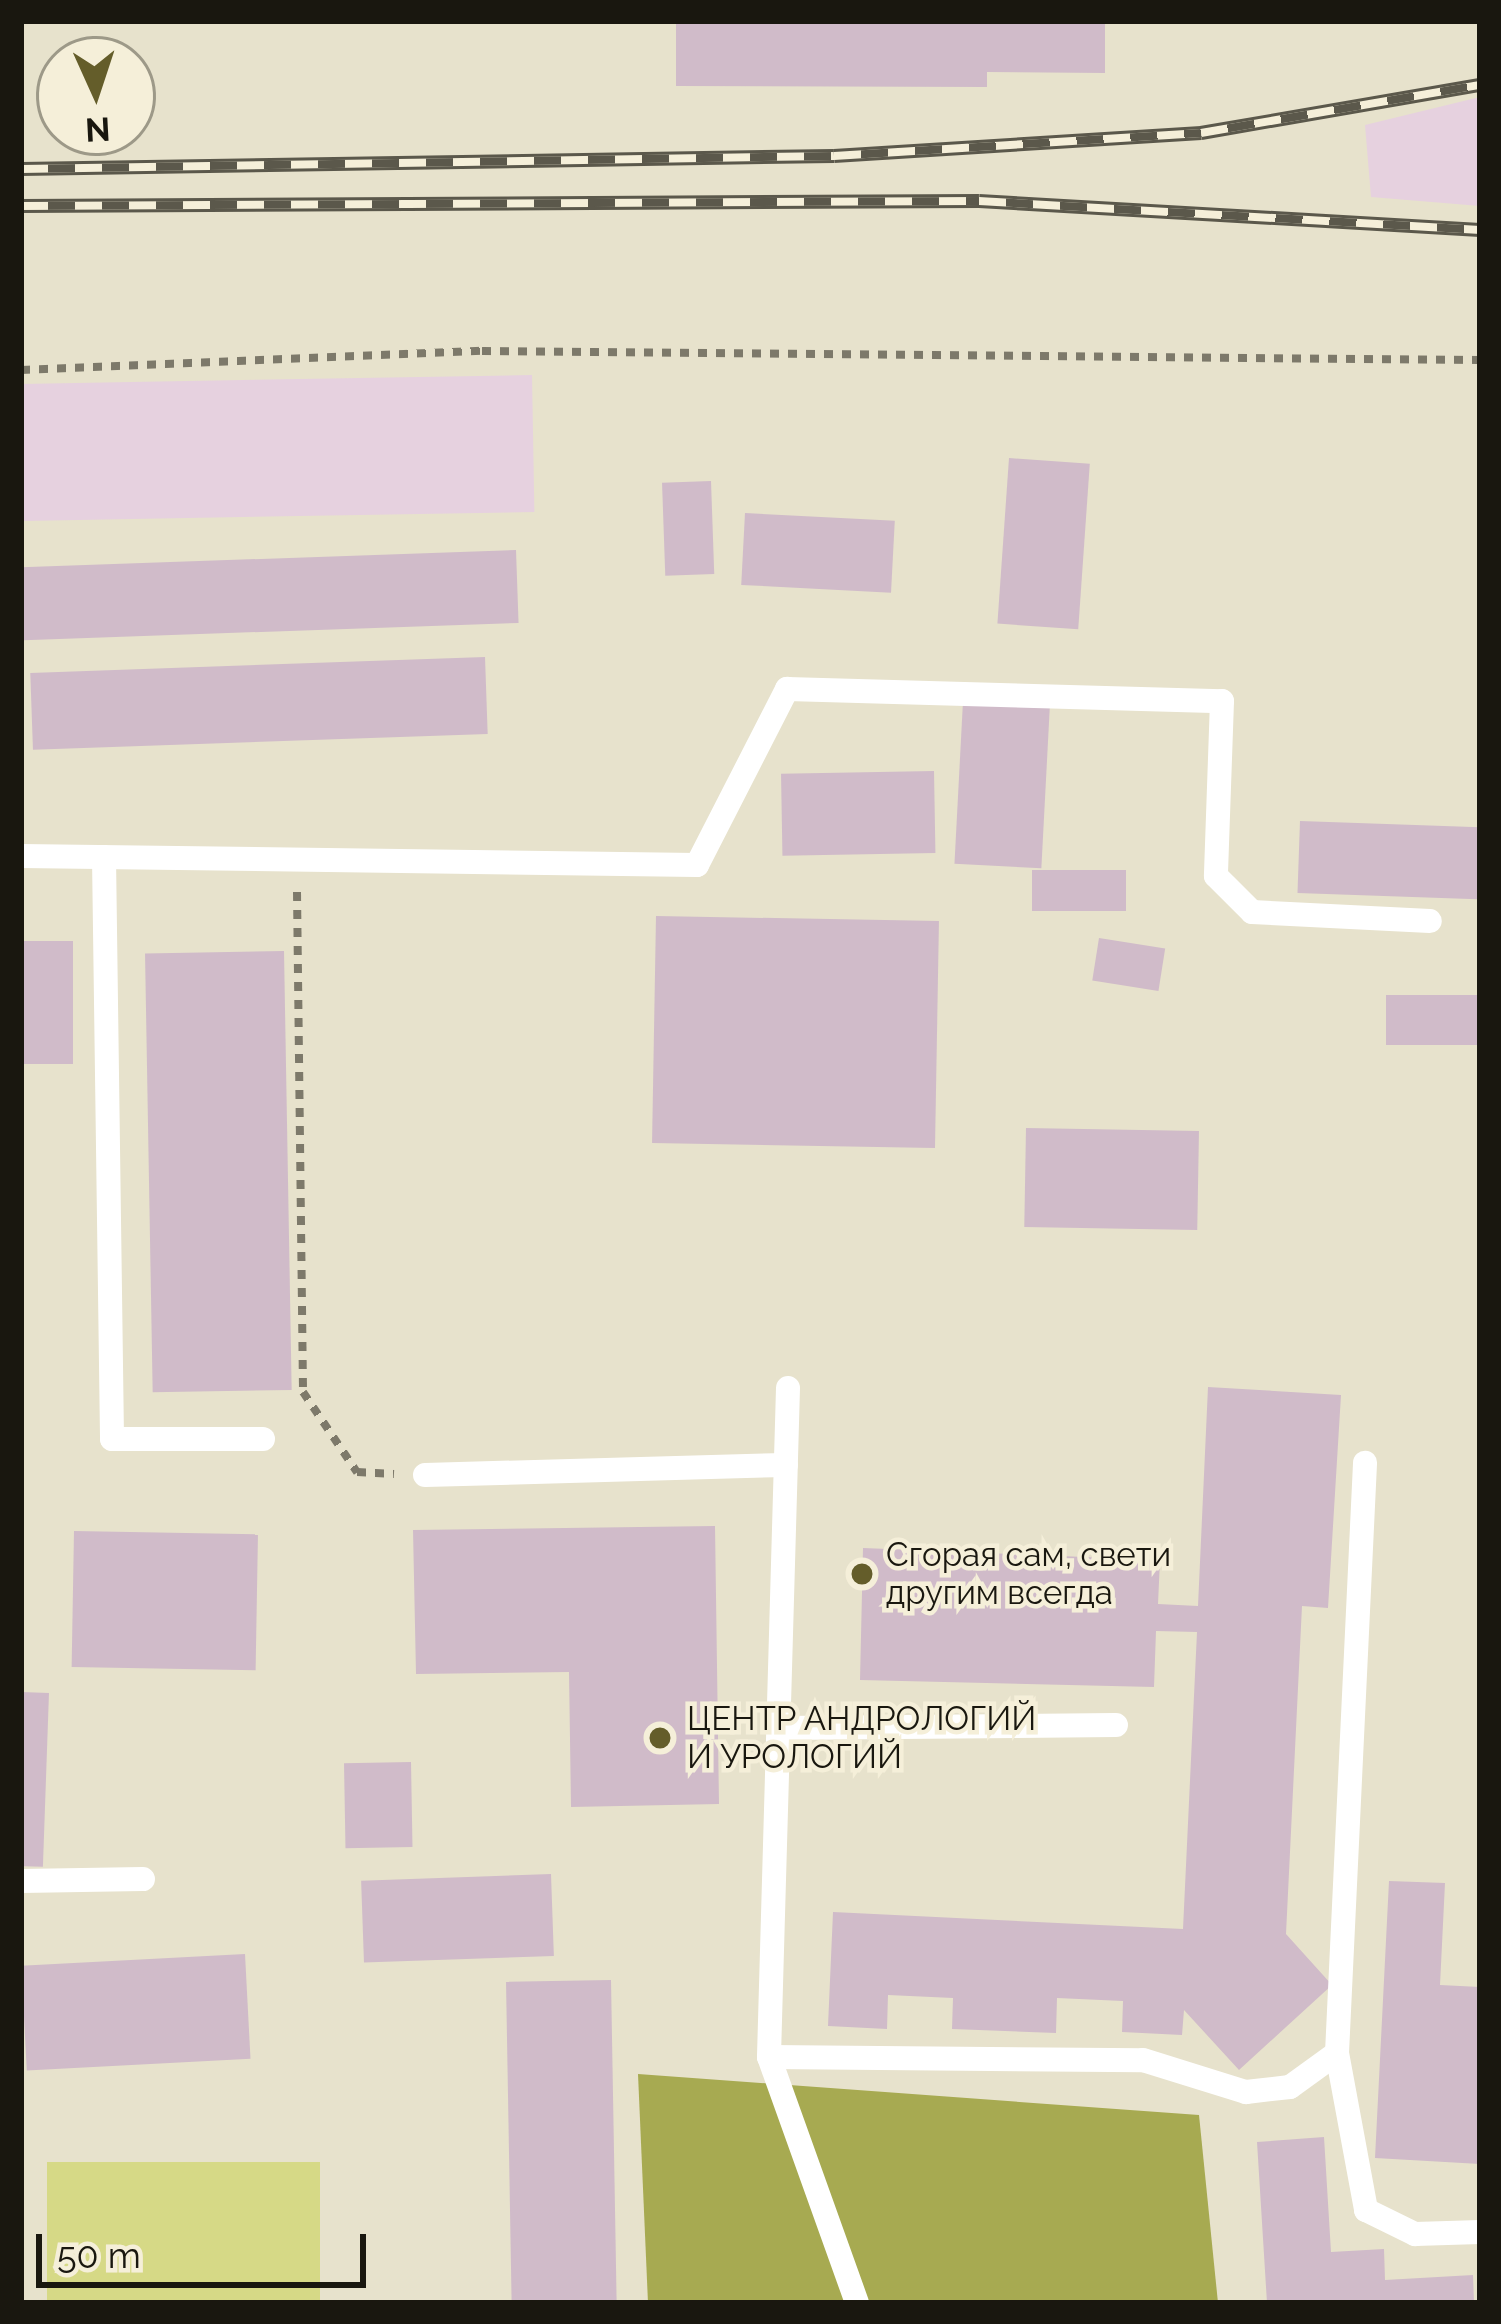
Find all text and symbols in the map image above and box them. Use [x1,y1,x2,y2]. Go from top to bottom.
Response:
north arrow [36,36,156,156]
text: N [84,109,111,150]
place label: Сгорая сам, свети другим всегда [886,1535,1171,1613]
marker: Сгорая сам, свети другим всегда [849,1561,875,1587]
place label: ЦЕНТР АНДРОЛОГИЙ И УРОЛОГИЙ [687,1699,1037,1777]
marker: ЦЕНТР АНДРОЛОГИЙ И УРОЛОГИЙ [644,1722,676,1754]
scale bar [42,2210,372,2284]
text: 50 m [57,2234,141,2276]

